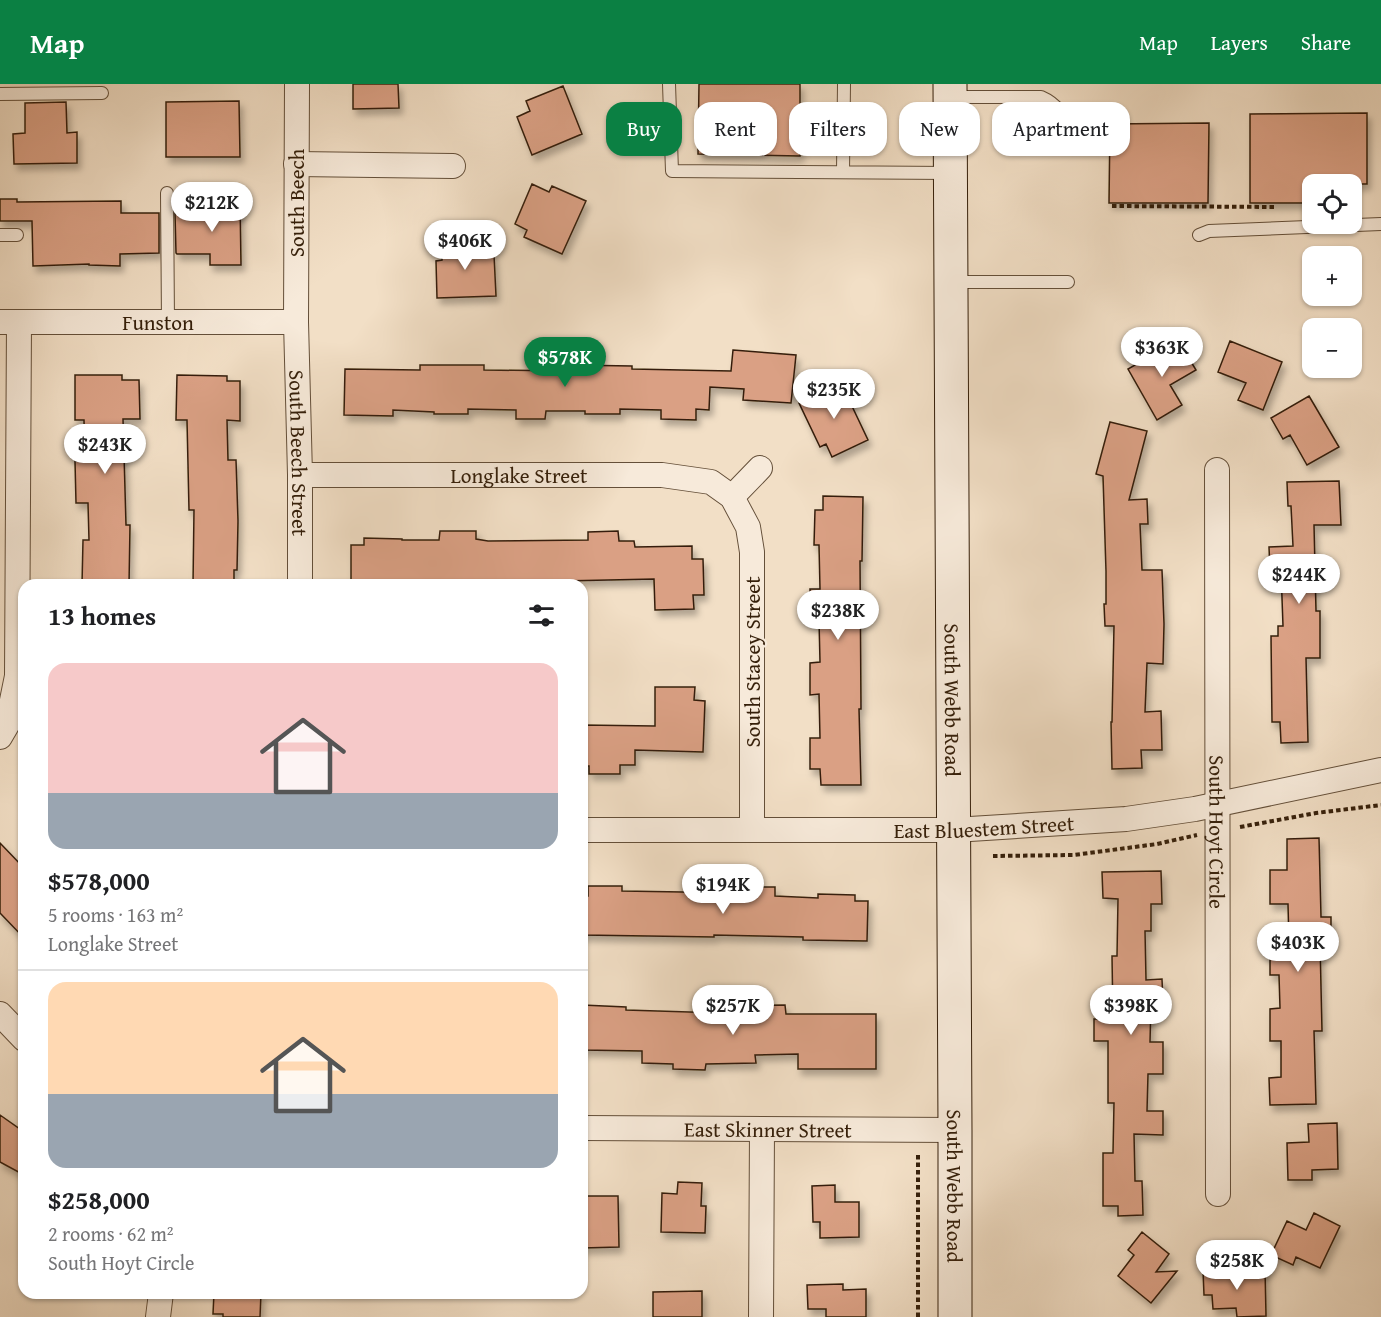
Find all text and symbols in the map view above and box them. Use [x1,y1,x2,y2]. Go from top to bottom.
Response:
text: Map [30,22,84,63]
text: Map [1139,27,1178,58]
text: Layers [1211,27,1268,58]
text: Share [1301,27,1351,58]
chip: Buy [606,102,682,156]
chip: Rent [694,102,777,156]
chip: Filters [789,102,887,156]
chip: New [899,102,980,156]
chip: Apartment [992,102,1130,156]
street label: South Beech [281,149,312,257]
map controls [1302,174,1362,378]
button: locate [1302,174,1362,234]
pin: $212K [170,182,254,233]
text: $212K [185,187,239,216]
pin: $406K [423,220,507,271]
text: $406K [438,225,492,254]
button: + [1302,246,1362,306]
street label: Funston [122,307,194,338]
button: − [1302,318,1362,378]
pin: $363K [1120,327,1204,378]
text: $363K [1135,332,1189,361]
pin: $578K [523,337,607,388]
text: $578K [538,342,592,371]
street label: South Beech Street [282,369,316,537]
pin: $235K [792,369,876,420]
text: $235K [807,374,861,403]
pin: $243K [63,424,147,475]
text: $243K [78,429,132,458]
street label: Longlake Street [451,460,588,491]
pin: $244K [1257,554,1341,605]
text: $244K [1272,559,1326,588]
street label: South Stacey Street [737,576,768,748]
pin: $238K [796,590,880,641]
text: $238K [811,595,865,624]
text: 13 homes [48,596,156,635]
icon: filters [525,599,558,632]
street label: South Webb Road [937,623,969,778]
icon: home [249,702,357,810]
street label: South Hoyt Circle [1202,755,1233,909]
street label: East Bluestem Street [894,807,1076,846]
text: $578,000 [48,861,150,900]
pin: $194K [681,864,765,915]
text: $194K [696,869,750,898]
text: 5 rooms · 163 m² [48,900,183,929]
pin: $403K [1256,922,1340,973]
text: $403K [1271,927,1325,956]
text: Longlake Street [48,929,178,958]
pin: $257K [691,985,775,1036]
pin: $398K [1089,985,1173,1036]
text: $257K [706,990,760,1019]
text: $398K [1104,990,1158,1019]
icon: home [249,1021,357,1129]
street label: South Webb Road [939,1109,971,1263]
street label: East Skinner Street [684,1113,853,1145]
text: $258,000 [48,1180,150,1219]
text: 2 rooms · 62 m² [48,1219,174,1248]
pin: $258K [1195,1240,1279,1291]
text: $258K [1210,1245,1264,1274]
text: South Hoyt Circle [48,1248,194,1277]

